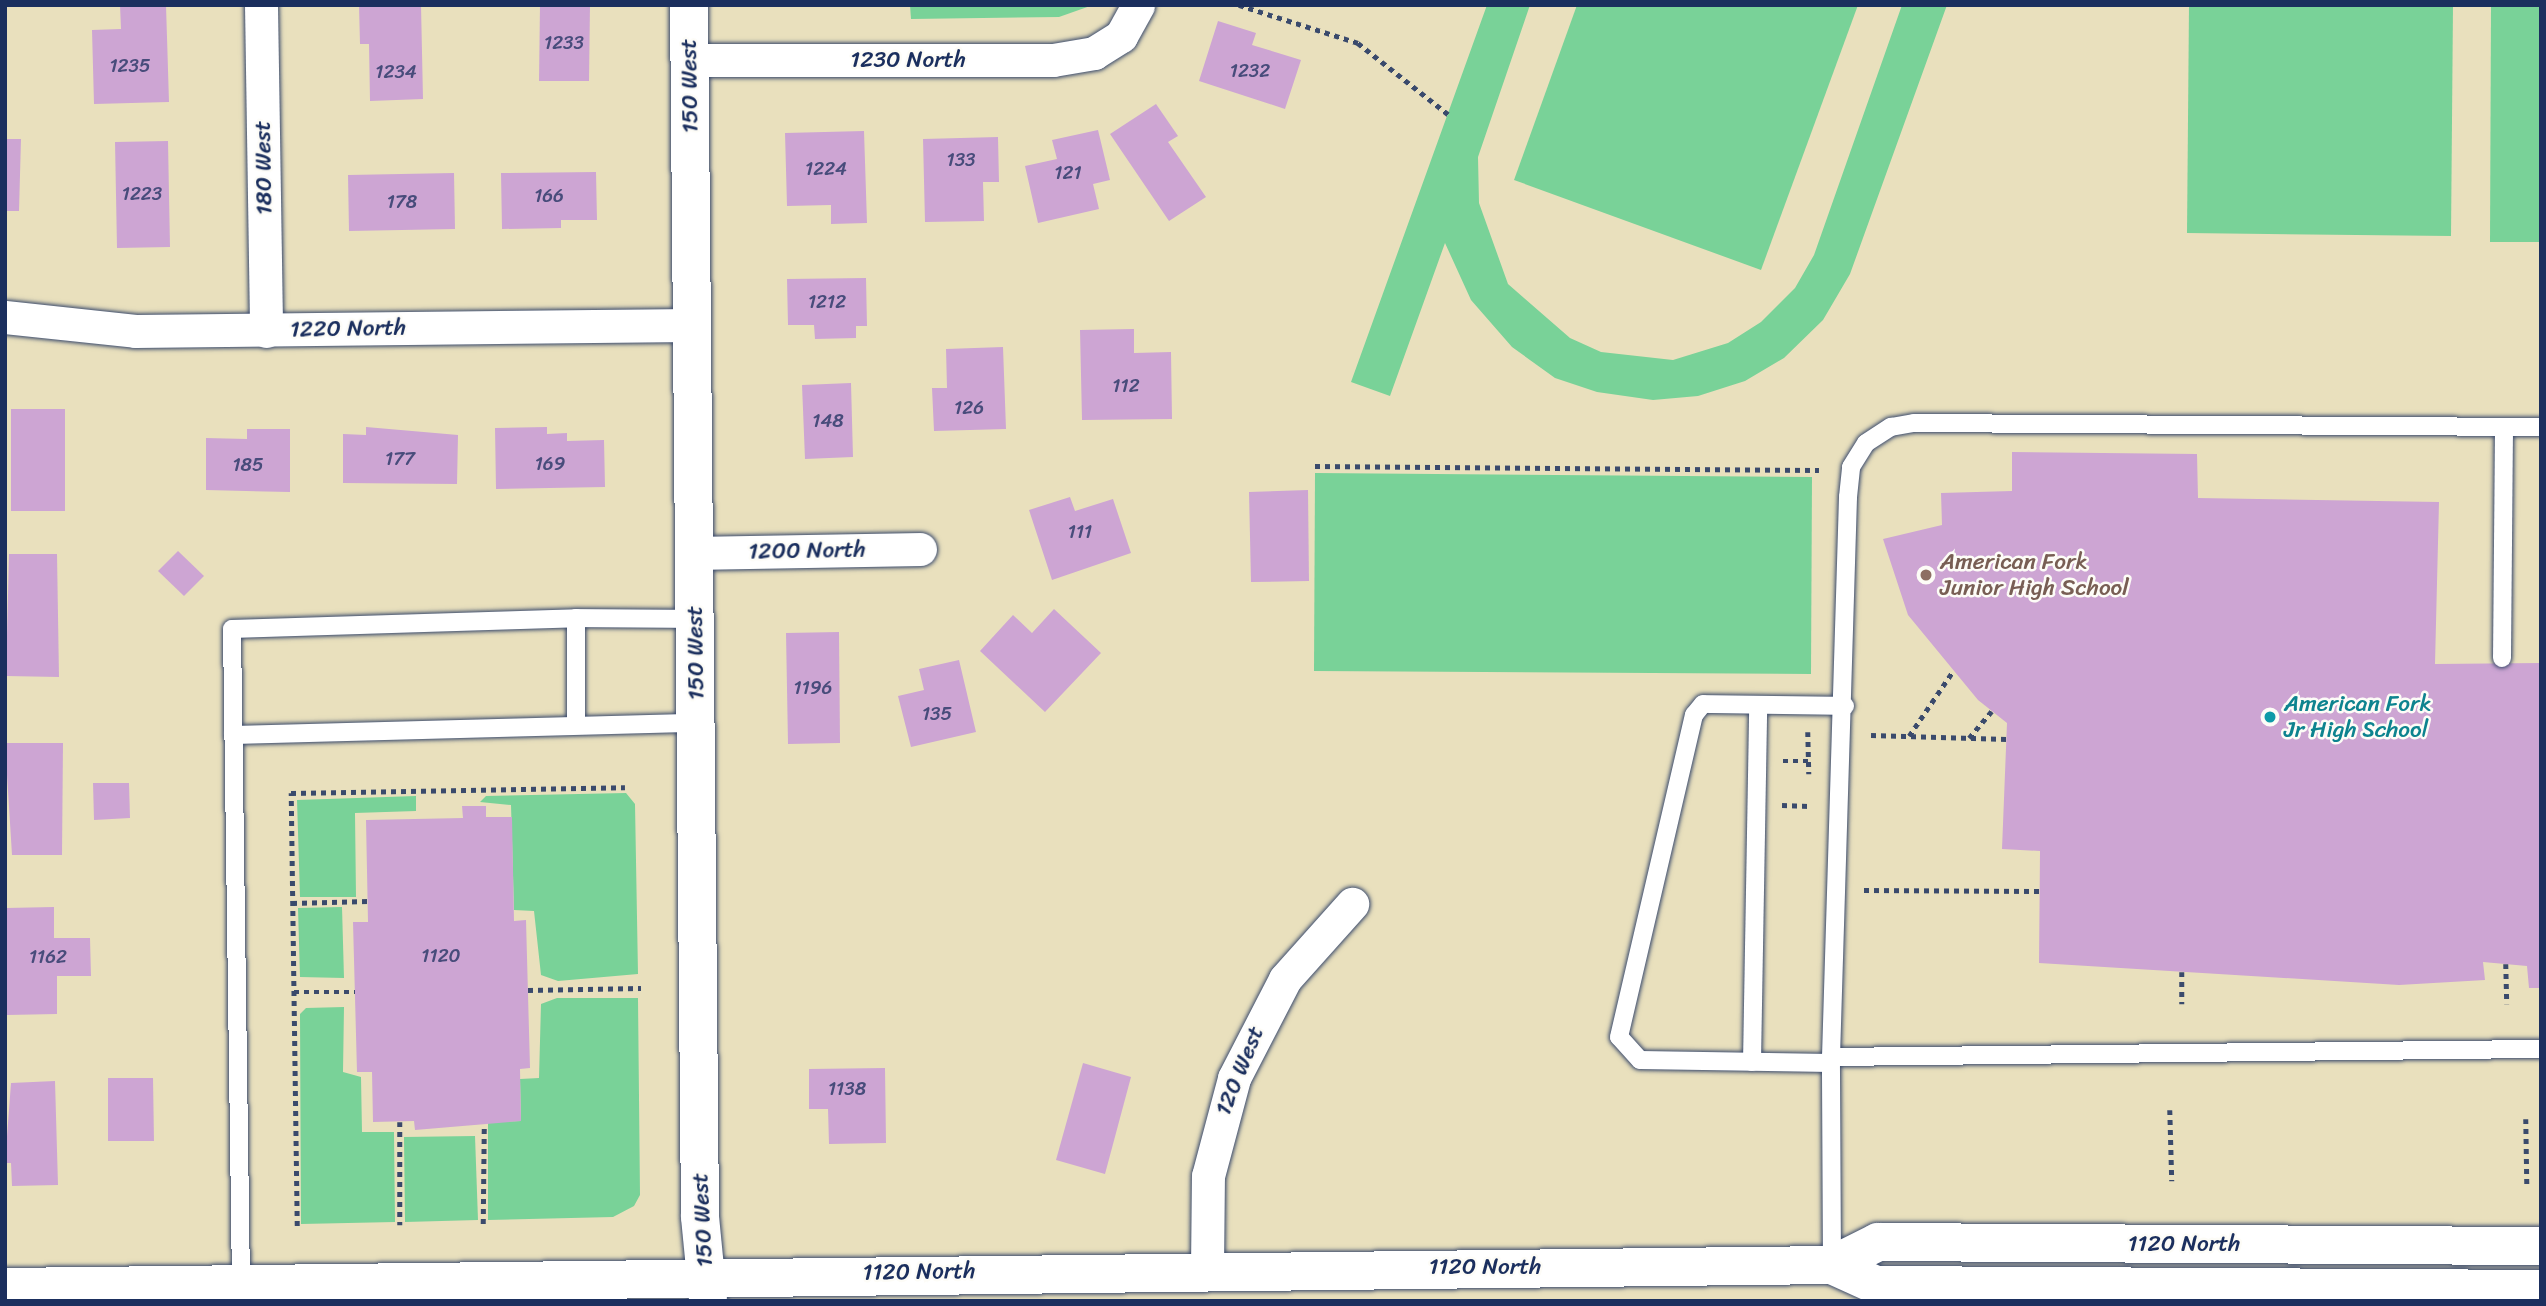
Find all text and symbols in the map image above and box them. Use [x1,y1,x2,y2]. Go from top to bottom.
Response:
house number: 1233 [544,32,584,54]
street label: 150 West [675,38,705,134]
street label: 1230 North [850,46,966,74]
house number: 1235 [109,55,151,77]
house number: 1232 [1230,60,1270,82]
house number: 1234 [375,61,417,83]
street label: 180 West [249,121,279,215]
house number: 133 [946,149,976,171]
house number: 1224 [805,158,847,180]
house number: 121 [1054,162,1082,184]
house number: 1223 [122,183,162,205]
house number: 166 [534,185,564,207]
house number: 178 [387,191,417,213]
house number: 1212 [808,291,846,313]
street label: 1220 North [290,314,406,344]
house number: 112 [1112,375,1140,397]
house number: 126 [954,397,984,419]
house number: 148 [812,410,844,432]
house number: 177 [385,448,415,470]
house number: 169 [535,453,565,475]
house number: 185 [232,454,264,476]
house number: 111 [1068,521,1092,543]
street label: 1200 North [748,536,866,566]
place label: American Fork Junior High School [1940,548,2129,602]
marker: American Fork Junior High School [1918,567,1934,583]
street label: 150 West [681,605,711,701]
house number: 1196 [794,677,832,699]
place label: American Fork Jr High School [2284,690,2432,744]
house number: 135 [922,703,952,725]
marker: American Fork Jr High School [2262,709,2278,725]
house number: 1120 [421,945,461,967]
house number: 1162 [29,946,67,968]
street label: 120 West [1210,1022,1270,1120]
house number: 1138 [828,1078,866,1100]
street label: 150 West [687,1172,719,1268]
street label: 1120 North [2128,1230,2240,1258]
street label: 1120 North [1429,1253,1541,1281]
street label: 1120 North [862,1257,976,1287]

